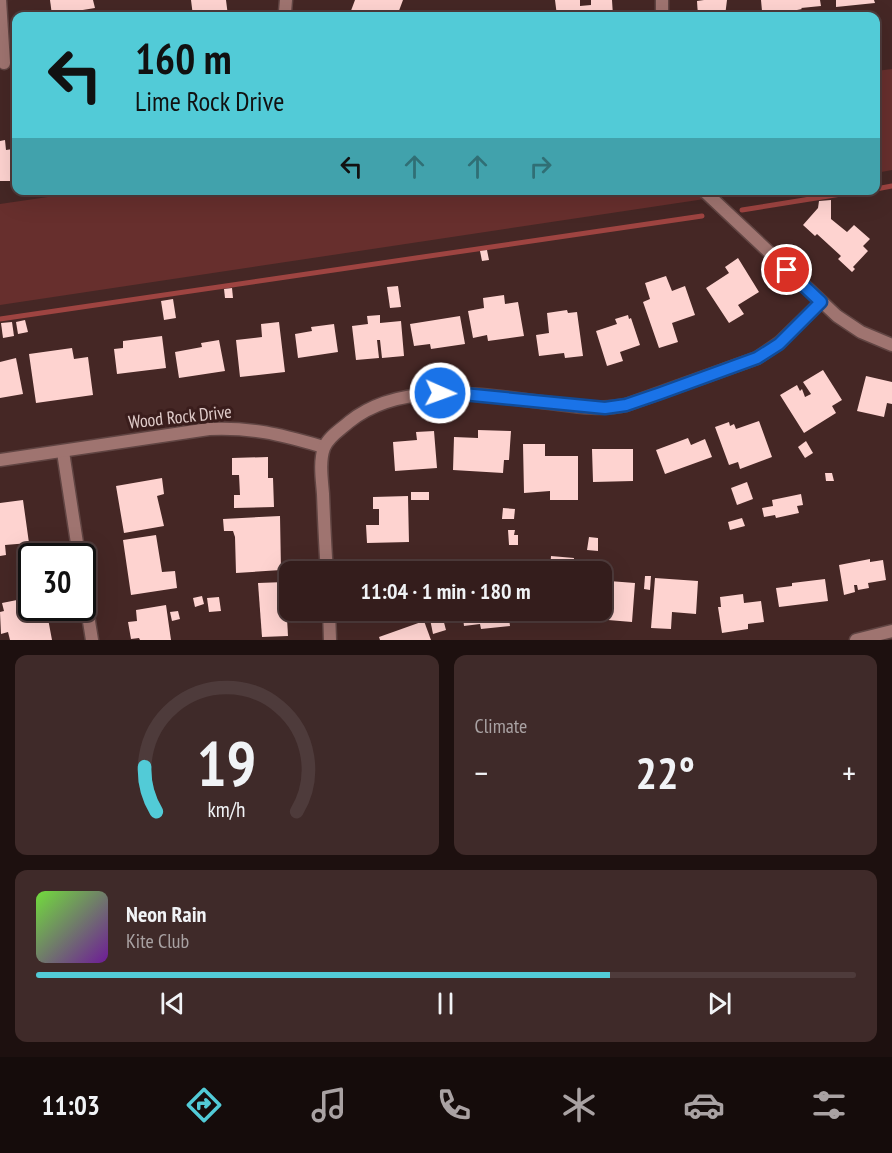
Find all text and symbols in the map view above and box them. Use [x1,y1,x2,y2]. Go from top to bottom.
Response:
text: 160 m [135,31,232,86]
icon: left [36,36,114,114]
text: Lime Rock Drive [135,84,284,118]
icon: left [335,150,368,183]
icon: ahead [398,150,431,183]
icon: ahead [461,150,494,183]
icon: right [524,150,557,183]
pin [761,244,812,295]
icon: arrive [770,253,803,286]
position arrow [408,361,472,425]
street label: Wood Rock Drive [127,400,233,433]
speed limit sign: 30 [18,543,96,621]
text: 11:04 · 1 min · 180 m [360,577,531,605]
text: Climate [475,713,527,739]
text: 19 [197,722,257,803]
text: 22° [636,743,695,801]
text: − [475,751,488,794]
text: + [842,751,856,794]
text: km/h [208,795,246,823]
text: Neon Rain [126,900,206,928]
text: Kite Club [126,928,189,954]
icon: previous [156,987,189,1020]
icon: pause [429,987,462,1020]
icon: next [703,987,736,1020]
icon: directions [183,1084,225,1126]
icon: music [308,1084,350,1126]
icon: phone [433,1084,475,1126]
icon: climate [558,1084,600,1126]
icon: car [683,1084,725,1126]
icon: filters [808,1084,850,1126]
text: 11:03 [42,1088,100,1122]

